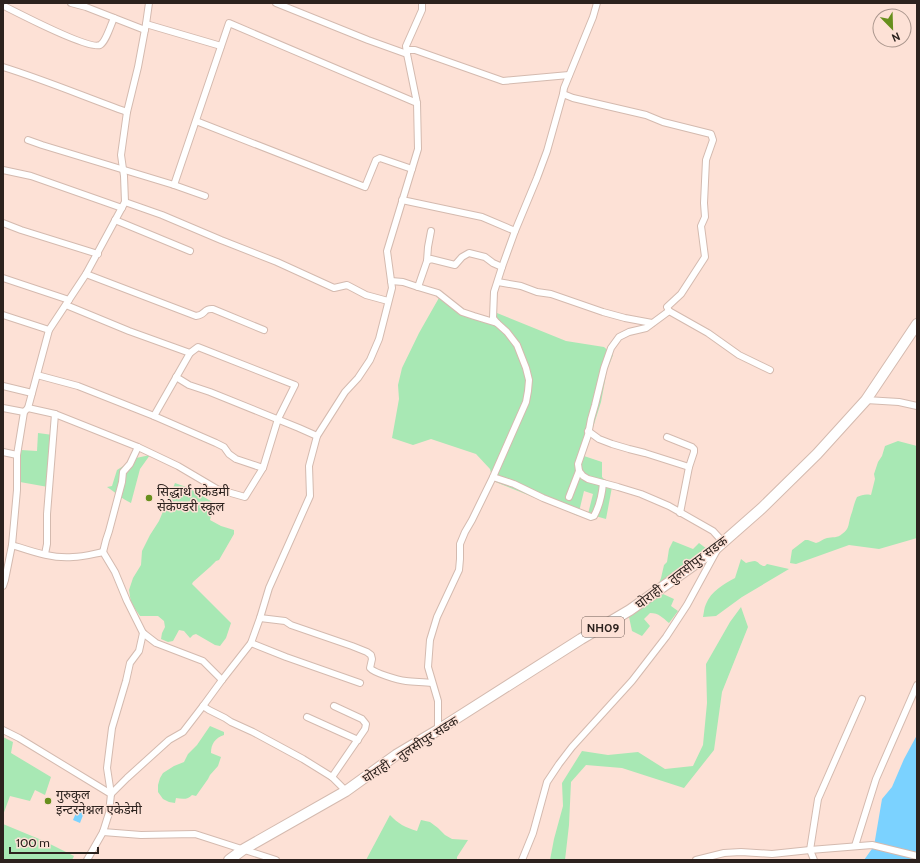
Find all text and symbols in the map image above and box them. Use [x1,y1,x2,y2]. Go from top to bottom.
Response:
north arrow [872,8,912,48]
text: N [890,29,902,45]
place label: सिद्धार्थ एकेडमी सेकेण्डरी स्कूल [157,483,230,515]
marker: सिद्धार्थ एकेडमी सेकेण्डरी स्कूल [144,493,154,503]
street label: घोराही - तुलसीपुर सडक [632,532,732,613]
road number: NH09 [582,617,624,637]
street label: घोराही - तुलसीपुर सडक [359,711,462,787]
place label: गुरुकुल इन्टरनेश्नल एकेडेमी [56,786,142,817]
marker: गुरुकुल इन्टरनेश्नल एकेडेमी [43,796,53,806]
scale bar [10,829,98,855]
text: 100 m [16,835,50,850]

